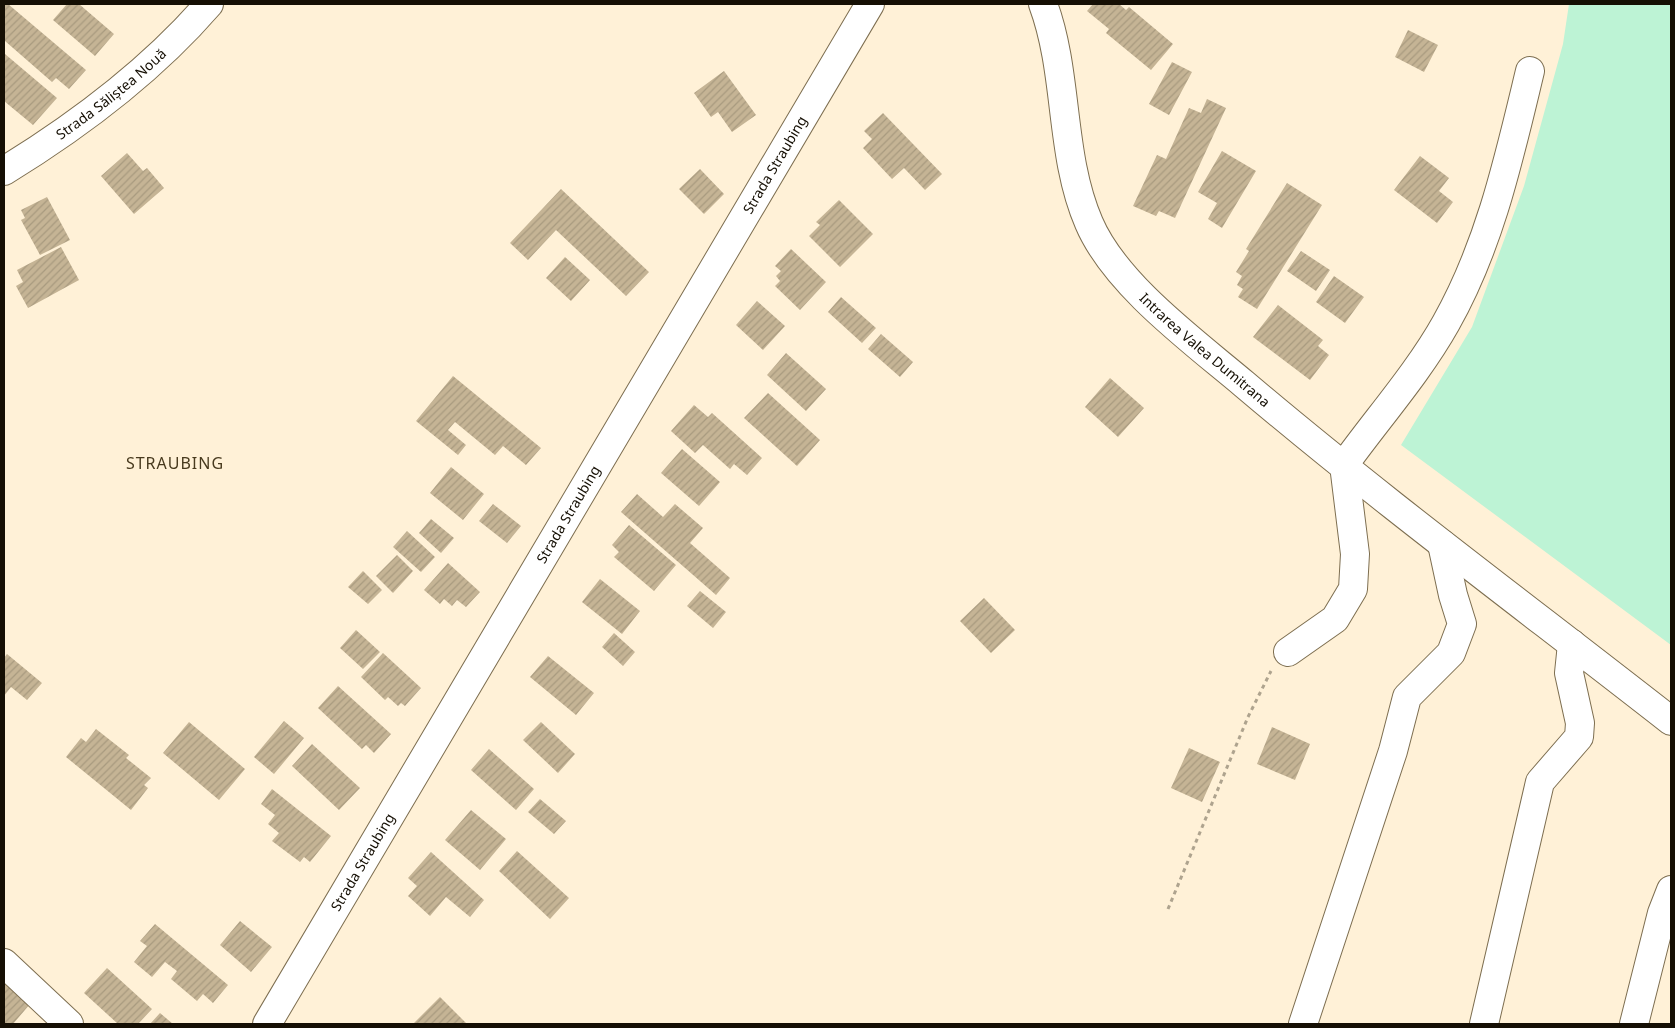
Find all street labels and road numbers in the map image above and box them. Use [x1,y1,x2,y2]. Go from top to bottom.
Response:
street label: Strada Săliștea Nouă [52,44,170,144]
street label: Strada Straubing [738,112,811,217]
street label: Intrarea Valea Dumitrana [1136,288,1274,411]
street label: Strada Straubing [532,462,604,567]
street label: Strada Straubing [326,809,399,914]

